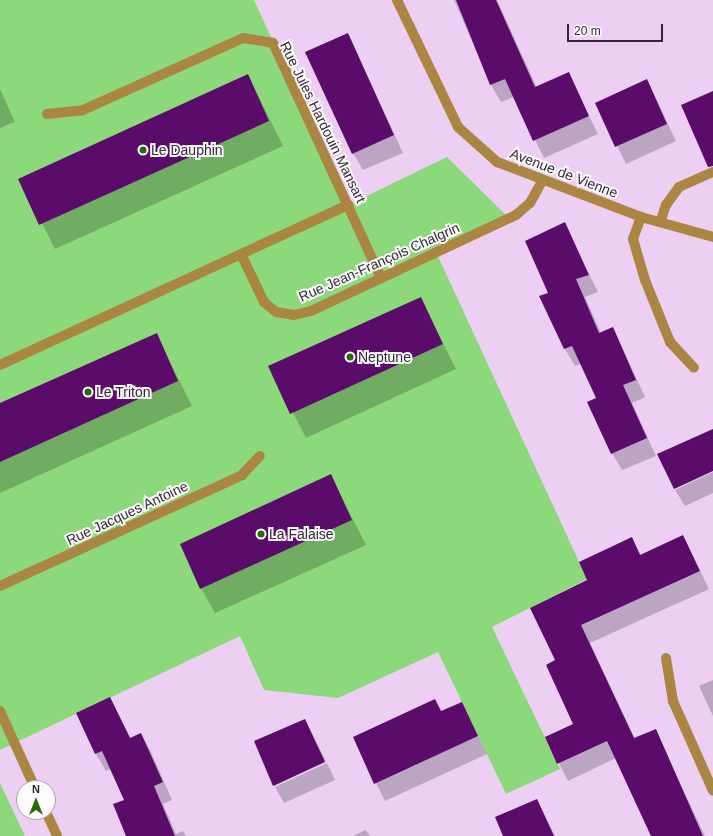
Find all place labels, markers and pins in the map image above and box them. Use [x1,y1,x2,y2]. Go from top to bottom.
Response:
place label: Le Dauphin [151,142,223,158]
marker: Le Dauphin [138,145,148,155]
place label: Neptune [358,349,411,365]
marker: Neptune [345,352,355,362]
place label: Le Triton [96,384,151,400]
marker: Le Triton [83,387,93,397]
place label: La Falaise [269,526,334,542]
marker: La Falaise [256,529,266,539]

